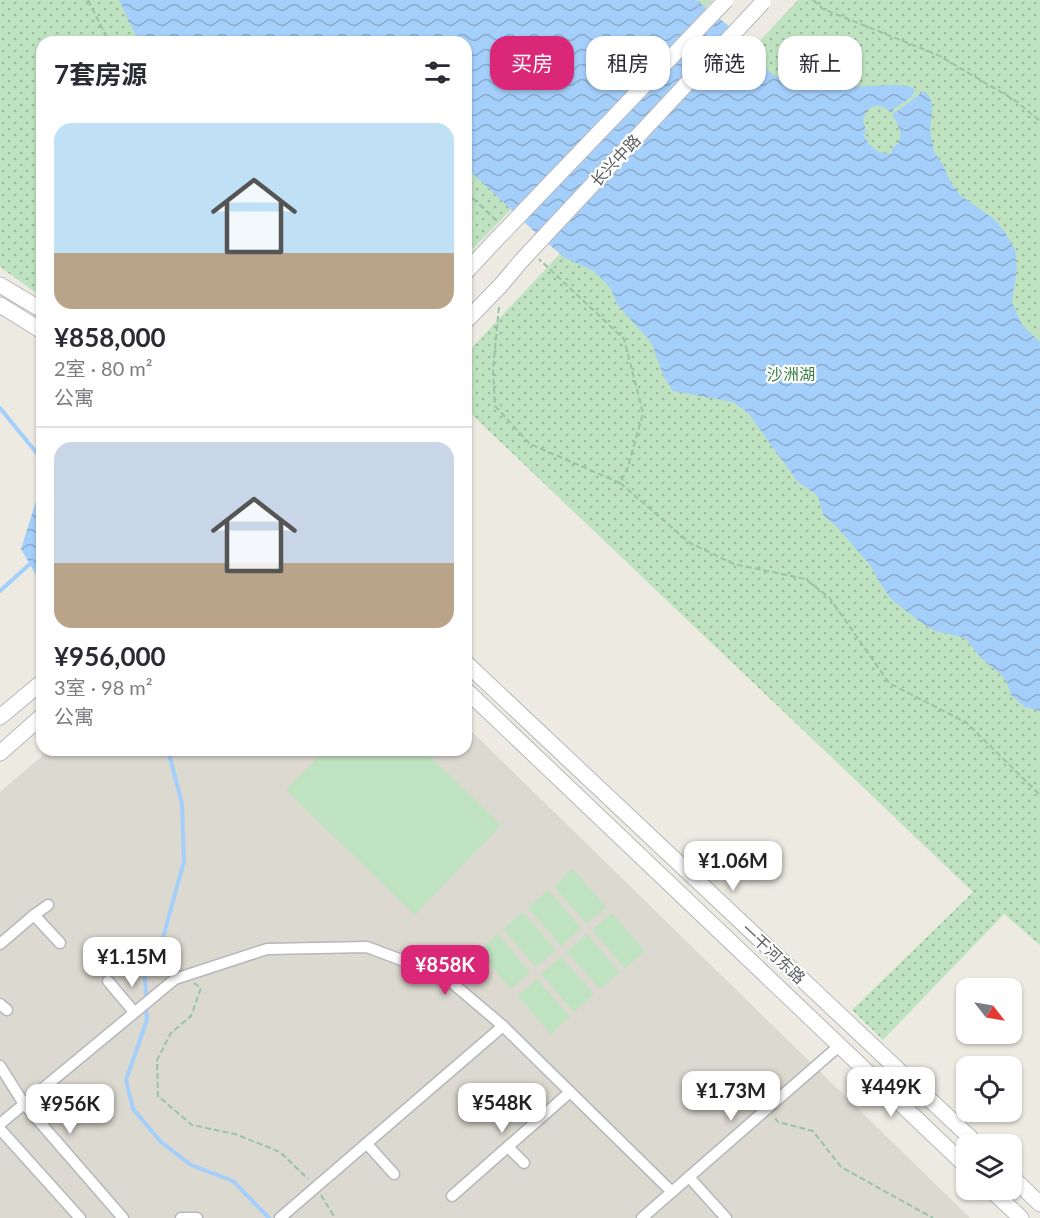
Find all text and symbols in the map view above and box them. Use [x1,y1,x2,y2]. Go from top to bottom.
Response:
chip: 买房 [490,36,574,90]
chip: 租房 [586,36,670,90]
chip: 筛选 [682,36,766,90]
chip: 新上 [778,36,862,90]
icon: filters [421,56,454,89]
text: 7套房源 [54,58,147,90]
street label: 长兴中路 [586,130,644,190]
icon: home [200,162,308,270]
text: ¥858,000 [54,321,166,353]
text: 2室 · 80 m² [54,356,153,380]
park label: 沙洲湖 [767,364,815,383]
text: 公寓 [54,385,94,409]
icon: home [200,481,308,589]
text: ¥956,000 [54,640,166,672]
text: 3室 · 98 m² [54,675,153,699]
text: 公寓 [54,704,94,728]
pin: ¥1.06M [684,841,782,892]
text: ¥1.06M [698,848,768,872]
street label: 一干河东路 [738,919,810,987]
pin: ¥1.15M [83,937,181,988]
text: ¥1.15M [97,944,167,968]
pin: ¥858K [403,945,487,996]
text: ¥858K [415,952,475,976]
north arrow [956,978,1022,1044]
map controls [956,978,1022,1200]
button: locate [956,1056,1022,1122]
pin: ¥449K [849,1067,933,1118]
pin: ¥1.73M [682,1071,780,1122]
text: ¥449K [861,1074,921,1098]
text: ¥1.73M [696,1078,766,1102]
pin: ¥548K [460,1083,544,1134]
pin: ¥956K [28,1084,112,1135]
text: ¥548K [472,1090,532,1114]
text: ¥956K [40,1091,100,1115]
button: layers [956,1134,1022,1200]

